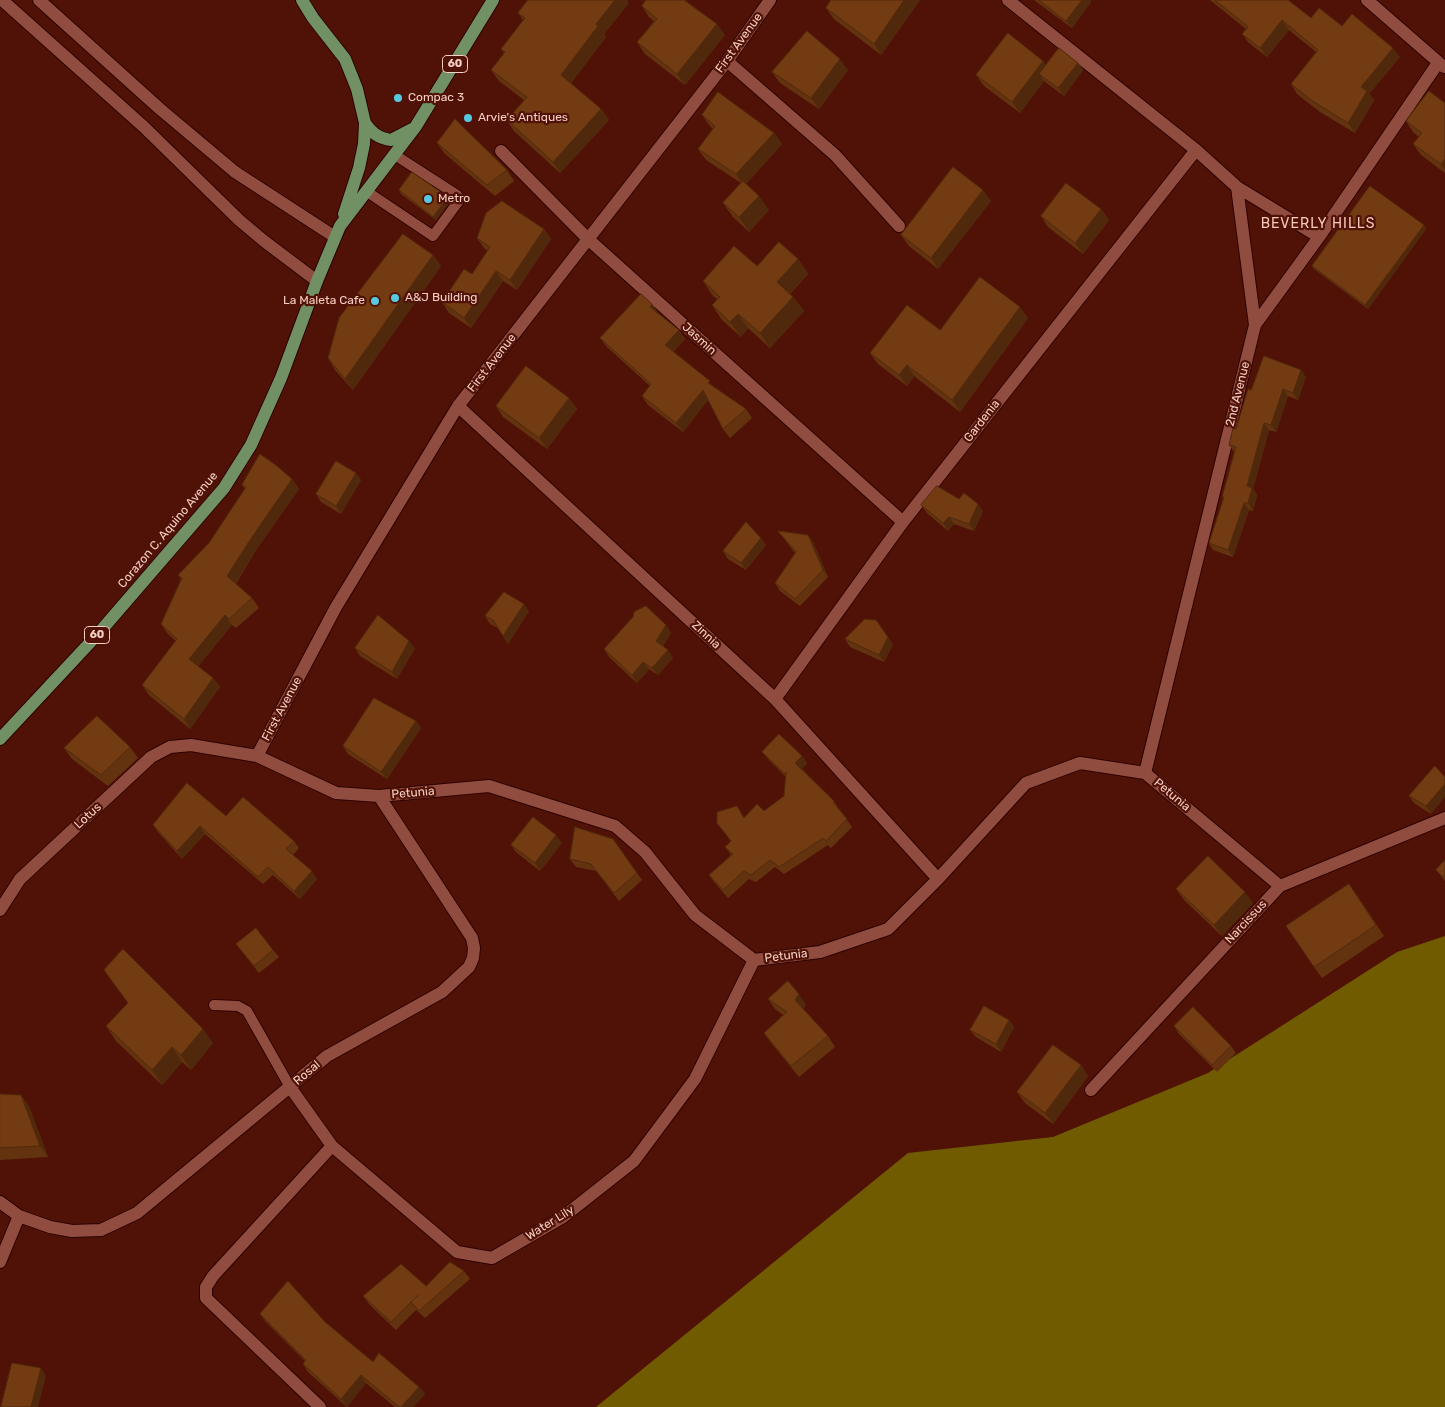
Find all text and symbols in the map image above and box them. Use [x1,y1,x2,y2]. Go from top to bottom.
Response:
street label: First Avenue [713,10,765,76]
road number: 60 [442,56,468,72]
place label: Compac 3 [408,91,464,105]
marker: Compac 3 [392,92,404,104]
place label: Arvie's Antiques [478,111,568,125]
marker: Arvie's Antiques [462,112,474,124]
place label: Metro [438,192,470,206]
marker: Metro [422,193,434,205]
district label: BEVERLY HILLS [1259,216,1377,232]
place label: A&J Building [405,291,477,305]
marker: A&J Building [389,292,401,304]
place label: La Maleta Cafe [283,294,365,308]
marker: La Maleta Cafe [369,295,381,307]
street label: Jasmin [679,320,719,358]
street label: First Avenue [465,331,519,395]
street label: 2nd Avenue [1223,360,1253,428]
street label: Gardenia [961,397,1003,445]
street label: Corazon C. Aquino Avenue [115,469,221,591]
street label: Zinnia [689,618,723,652]
road number: 60 [84,626,110,644]
street label: First Avenue [259,675,305,743]
street label: Petunia [1151,776,1193,814]
street label: Petunia [391,784,435,802]
street label: Lotus [72,800,104,832]
street label: Narcissus [1222,897,1270,947]
street label: Petunia [764,946,808,966]
street label: Rosal [291,1058,323,1088]
street label: Water Lily [523,1203,577,1243]

